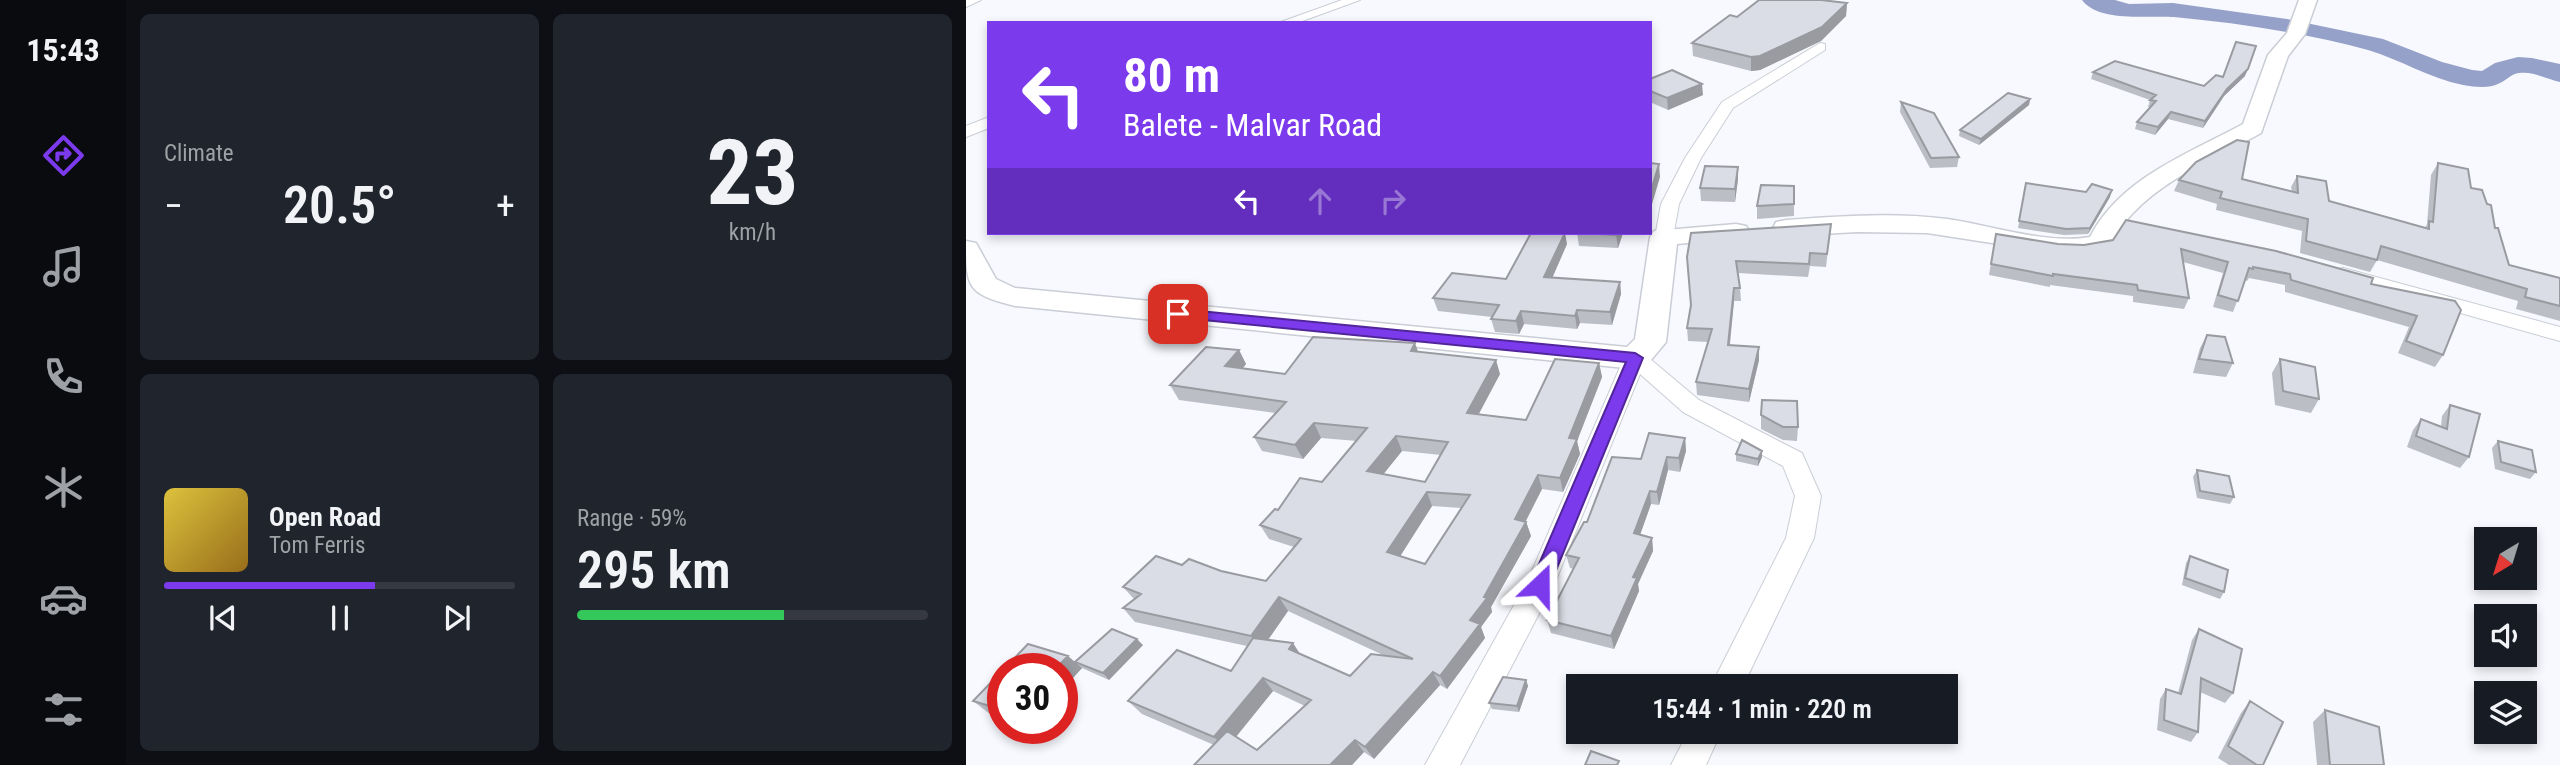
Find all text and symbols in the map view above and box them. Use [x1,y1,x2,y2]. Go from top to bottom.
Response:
text: 15:43 [26,31,100,69]
text: 80 m [1123,47,1220,104]
icon: left [1008,49,1099,140]
text: Balete - Malvar Road [1123,106,1382,144]
text: 23 [707,120,798,226]
icon: directions [39,131,88,180]
text: Climate [164,140,234,167]
text: 20.5° [283,175,396,236]
icon: left [1228,182,1266,220]
icon: ahead [1301,182,1339,220]
icon: right [1374,182,1412,220]
text: − [164,184,183,228]
text: + [496,184,515,228]
text: km/h [729,219,776,246]
icon: music [39,242,88,291]
pin [1148,284,1208,344]
icon: arrive [1159,295,1197,333]
icon: phone [39,352,88,401]
icon: climate [39,463,88,512]
text: Open Road [269,502,381,532]
text: Range · 59% [577,505,687,532]
north arrow [2474,527,2538,590]
map controls [2474,527,2537,744]
text: Tom Ferris [269,532,365,559]
text: 295 km [577,540,731,601]
position arrow [1503,548,1577,622]
icon: car [39,574,88,623]
icon: previous [204,599,242,637]
icon: pause [321,599,359,637]
icon: next [438,599,476,637]
button: sound [2474,604,2537,667]
speed limit sign: 30 [987,653,1078,744]
button: layers [2474,681,2537,744]
icon: filters [39,685,88,734]
text: 15:44 · 1 min · 220 m [1652,694,1872,724]

